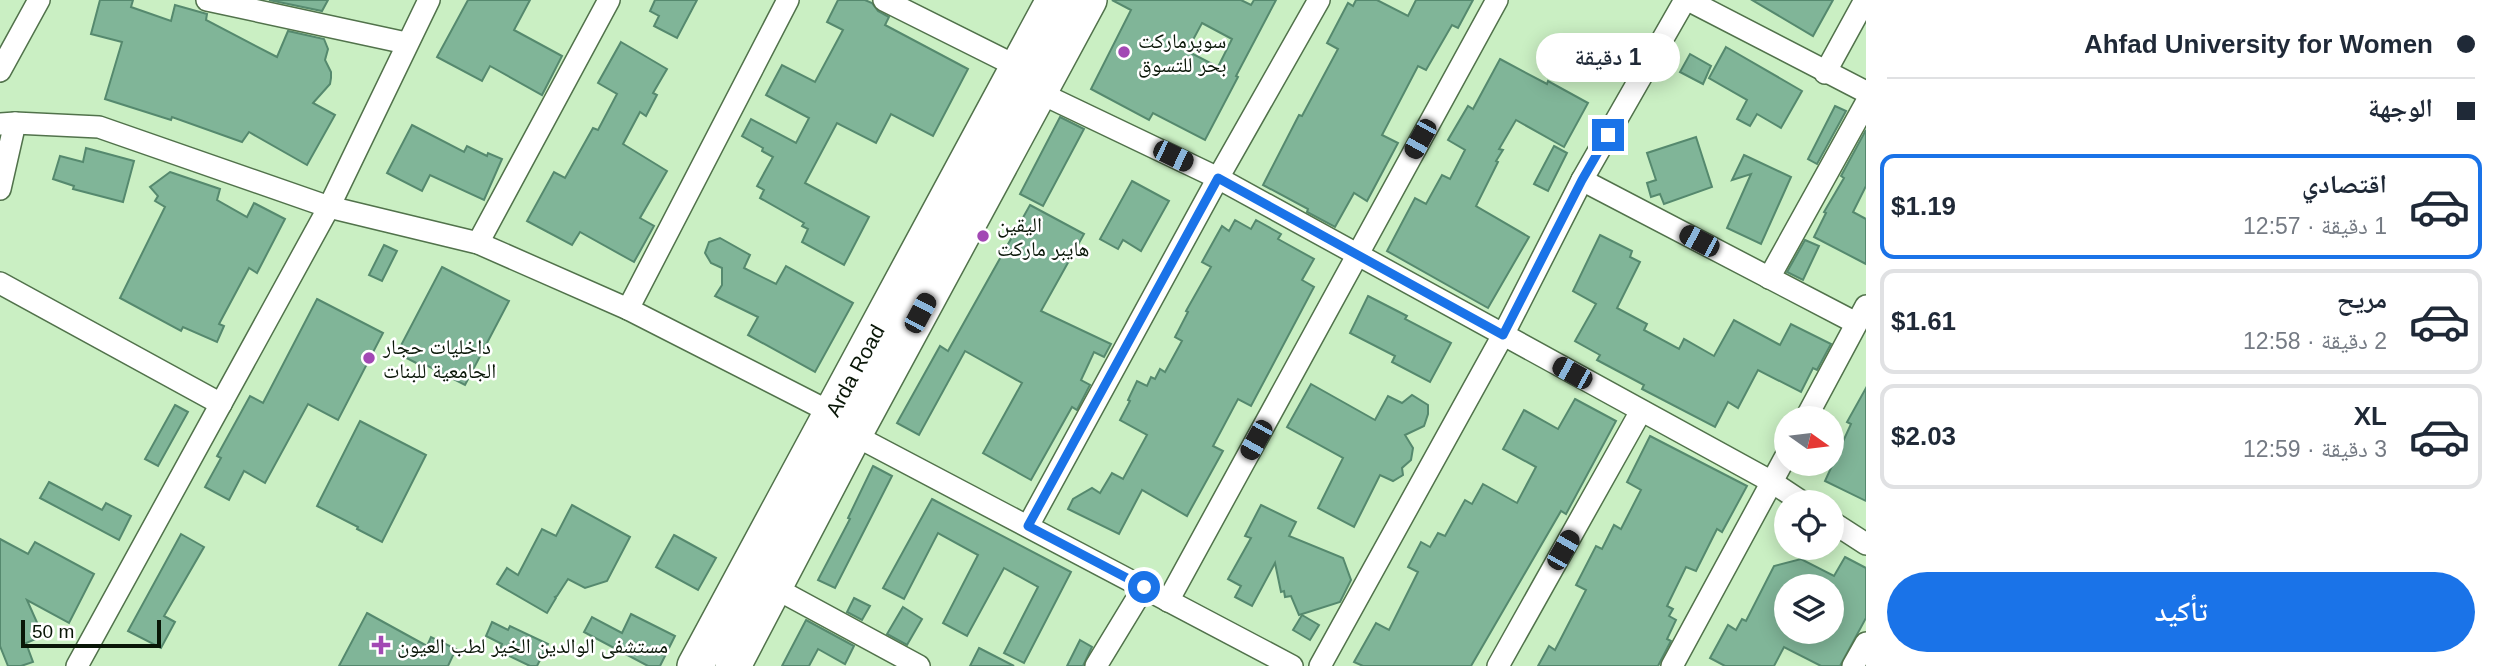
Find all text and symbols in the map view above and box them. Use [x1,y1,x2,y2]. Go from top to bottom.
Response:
place label: سوپرمارکت بحر للتسوق [1138,29,1227,78]
text: Ahfad University for Women [2084,29,2433,59]
callout: 1 دقيقة [1536,33,1680,82]
marker: سوپرمارکت بحر للتسوق [1116,44,1132,60]
text: 1 دقيقة [1575,44,1641,70]
text: الوجهة [2368,93,2433,123]
car [1401,116,1440,162]
route end [1592,119,1624,151]
car [1150,137,1197,175]
text: اقتصادي [2302,169,2387,199]
icon: car [2408,175,2471,238]
text: $1.19 [1891,191,1956,221]
place label: اليقين هايبر ماركت [997,213,1090,260]
text: 1 دقيقة · 12:57 [2243,213,2387,239]
car [1676,222,1723,260]
marker: اليقين هايبر ماركت [975,228,991,244]
text: مريح [2337,284,2387,314]
car [901,290,940,336]
icon: car [2408,290,2471,353]
text: $1.61 [1891,306,1956,336]
street label: Arda Road [820,321,888,420]
text: 2 دقيقة · 12:58 [2243,328,2387,354]
place label: داخليات حجار الجامعية للبنات [382,335,496,382]
marker: داخليات حجار الجامعية للبنات [361,350,377,366]
car [1549,354,1596,392]
text: XL [2354,401,2387,431]
icon: car [2408,405,2471,468]
north arrow [1774,406,1844,476]
map controls [1774,406,1844,644]
car [1237,417,1276,463]
text: $2.03 [1891,421,1956,451]
text: 3 دقيقة · 12:59 [2243,436,2387,462]
button: locate [1774,490,1844,560]
car [1544,527,1583,573]
route start [1128,571,1160,603]
button: تأكيد [1887,572,2475,652]
button: layers [1774,574,1844,644]
scale bar [21,617,161,649]
text: 50 m [32,621,74,642]
place label: مستشفى الوالدين الخير لطب العيون [397,634,668,659]
marker: مستشفى الوالدين الخير لطب العيون [371,635,391,655]

